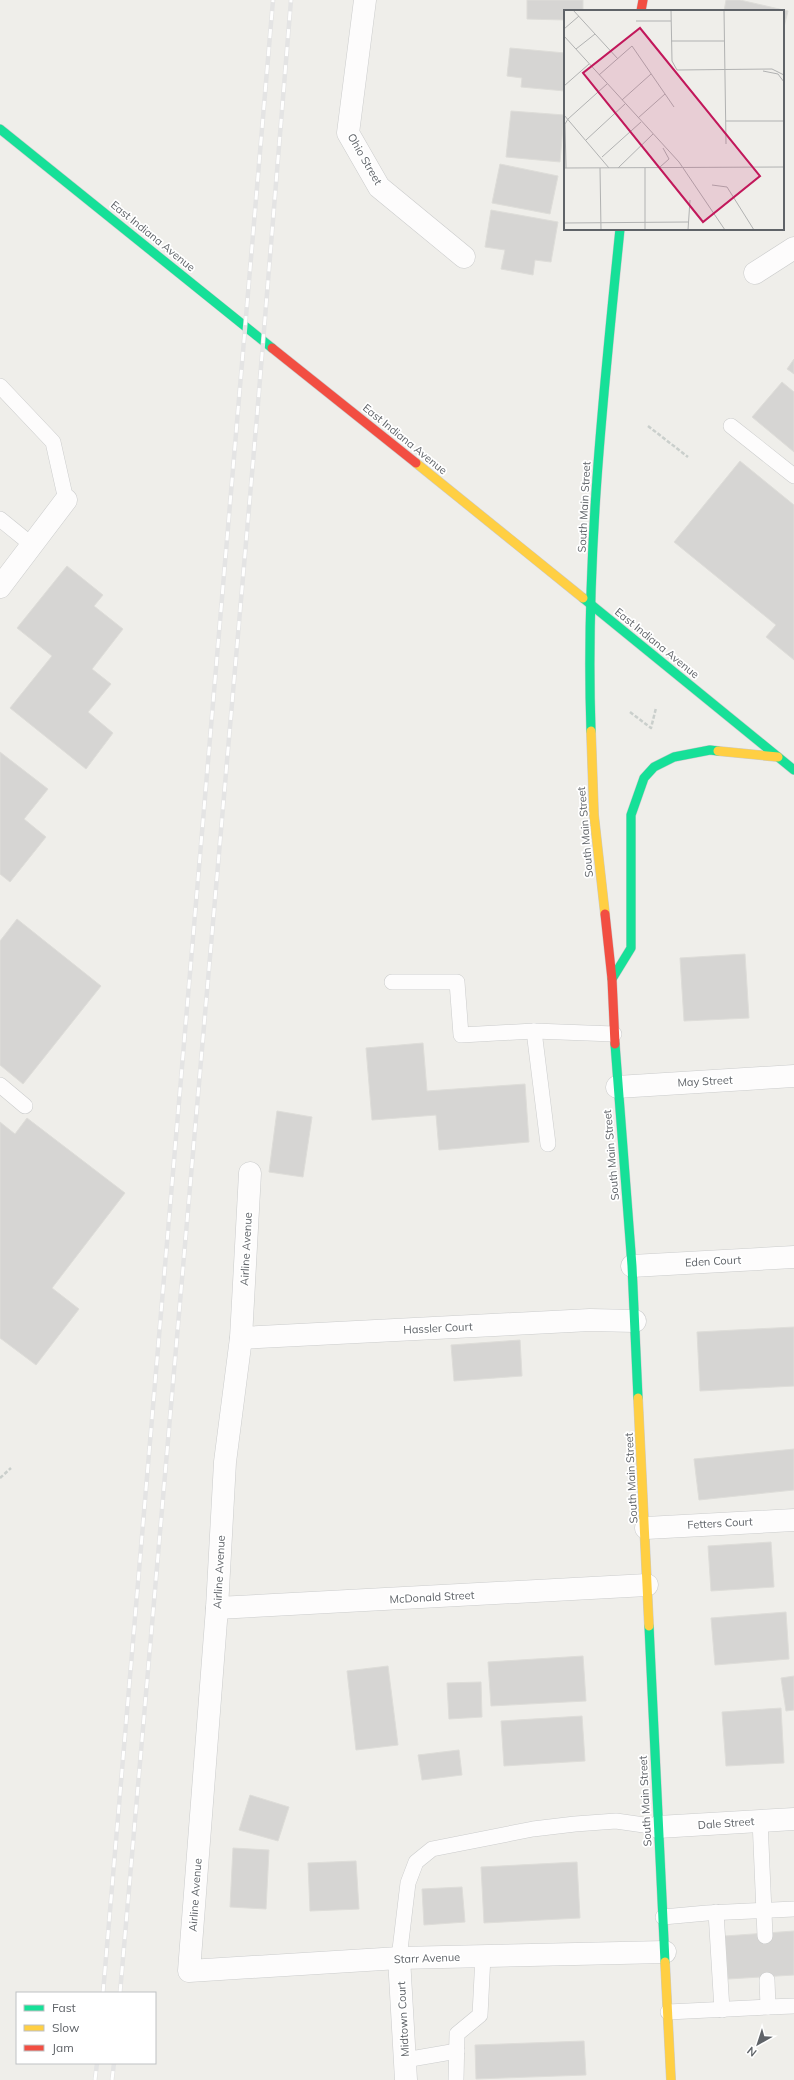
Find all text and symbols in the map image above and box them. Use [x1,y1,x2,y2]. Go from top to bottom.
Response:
inset map [564,10,784,230]
street label: Ohio Street [345,131,385,187]
street label: East Indiana Avenue [108,198,198,274]
street label: East Indiana Avenue [360,401,450,477]
street label: South Main Street [575,461,593,553]
street label: East Indiana Avenue [612,605,702,681]
street label: South Main Street [574,786,596,878]
street label: May Street [677,1073,733,1089]
street label: South Main Street [600,1109,622,1201]
street label: Airline Avenue [237,1212,255,1286]
street label: Eden Court [685,1253,742,1269]
street label: Hassler Court [403,1319,473,1337]
street label: South Main Street [622,1432,640,1524]
street label: Fetters Court [687,1514,753,1532]
street label: Airline Avenue [210,1535,228,1609]
street label: McDonald Street [389,1588,475,1606]
street label: South Main Street [636,1755,654,1847]
street label: Dale Street [697,1814,755,1832]
street label: Airline Avenue [185,1858,205,1932]
street label: Starr Avenue [394,1950,460,1966]
street label: Midtown Court [394,1981,412,2057]
legend [16,1992,156,2064]
text: Fast [52,2000,76,2015]
text: Slow [52,2020,80,2035]
north arrow [738,2024,778,2064]
text: Jam [52,2040,74,2055]
text: N [744,2044,759,2060]

